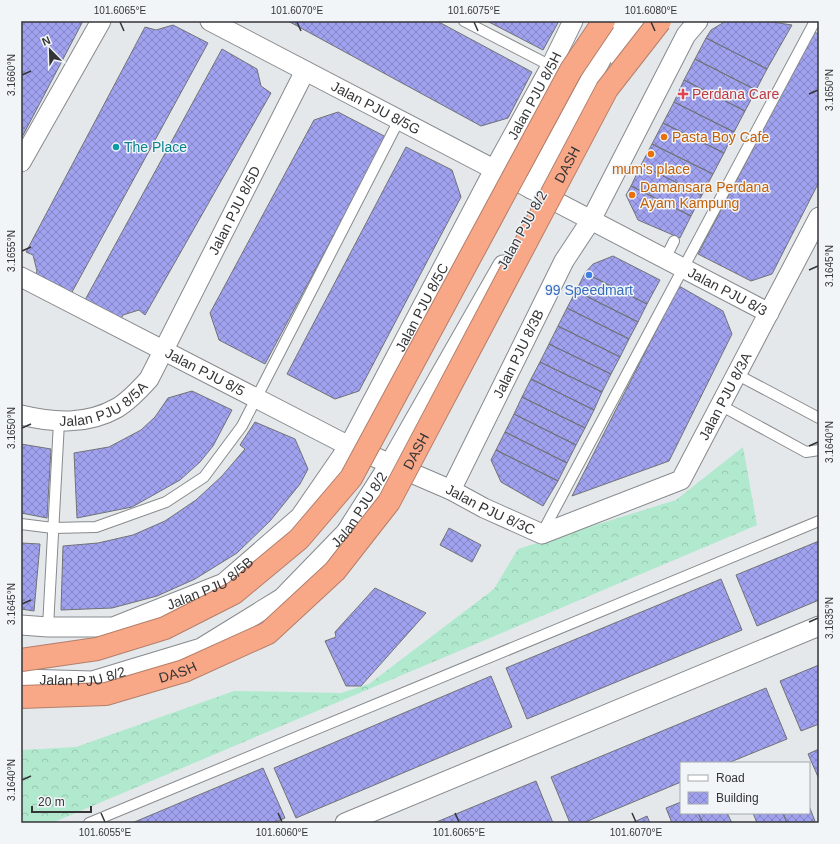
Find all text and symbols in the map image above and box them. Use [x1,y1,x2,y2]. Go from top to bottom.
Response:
text: 101.6065°E [94,5,147,16]
text: 101.6070°E [271,5,324,16]
text: 101.6075°E [448,5,501,16]
text: 101.6080°E [625,5,678,16]
north arrow [30,30,70,70]
text: N [40,34,52,48]
street label: Jalan PJU 8/5H [504,49,565,142]
text: 3.1660°N [6,54,17,96]
text: 3.1650°N [824,69,835,111]
street label: Jalan PJU 8/5G [329,78,423,137]
place label: Perdana Care [692,86,779,102]
marker: Perdana Care [677,88,689,100]
place label: Pasta Boy Cafe [672,129,769,145]
marker: Pasta Boy Cafe [659,132,669,142]
place label: The Place [124,139,187,155]
marker: The Place [111,142,121,152]
street label: DASH [551,144,583,186]
marker: mum's place [646,149,656,159]
place label: mum's place [612,161,690,177]
street label: Jalan PJU 8/5D [205,163,264,257]
place label: Damansara Perdana Ayam Kampung [640,179,769,211]
street label: Jalan PJU 8/2 [494,188,550,272]
marker: Damansara Perdana Ayam Kampung [627,190,637,200]
text: 3.1655°N [6,230,17,272]
text: 3.1645°N [824,245,835,287]
street label: Jalan PJU 8/5C [392,261,452,354]
street label: Jalan PJU 8/3 [685,264,770,319]
marker: 99 Speedmart [584,270,594,280]
place label: 99 Speedmart [545,282,633,298]
street label: Jalan PJU 8/3B [490,307,547,401]
street label: Jalan PJU 8/5 [163,345,248,399]
street label: Jalan PJU 8/3A [695,349,755,443]
street label: Jalan PJU 8/5A [59,378,151,429]
text: 3.1650°N [6,407,17,449]
text: 3.1640°N [824,421,835,463]
street label: DASH [400,430,432,472]
street label: Jalan PJU 8/2 [328,469,390,550]
street label: Jalan PJU 8/3C [443,481,537,538]
street label: Jalan PJU 8/5B [165,553,256,613]
text: 3.1645°N [6,583,17,625]
text: 3.1635°N [824,597,835,639]
street label: DASH [157,658,199,686]
street label: Jalan PJU 8/2 [39,663,128,689]
text: 3.1640°N [6,759,17,801]
legend [680,762,810,814]
text: Road [716,771,745,785]
scale bar [32,788,91,814]
text: Building [716,791,759,805]
text: 20 m [38,795,65,809]
text: 101.6055°E [79,827,132,838]
text: 101.6060°E [256,827,309,838]
text: 101.6065°E [433,827,486,838]
text: 101.6070°E [610,827,663,838]

